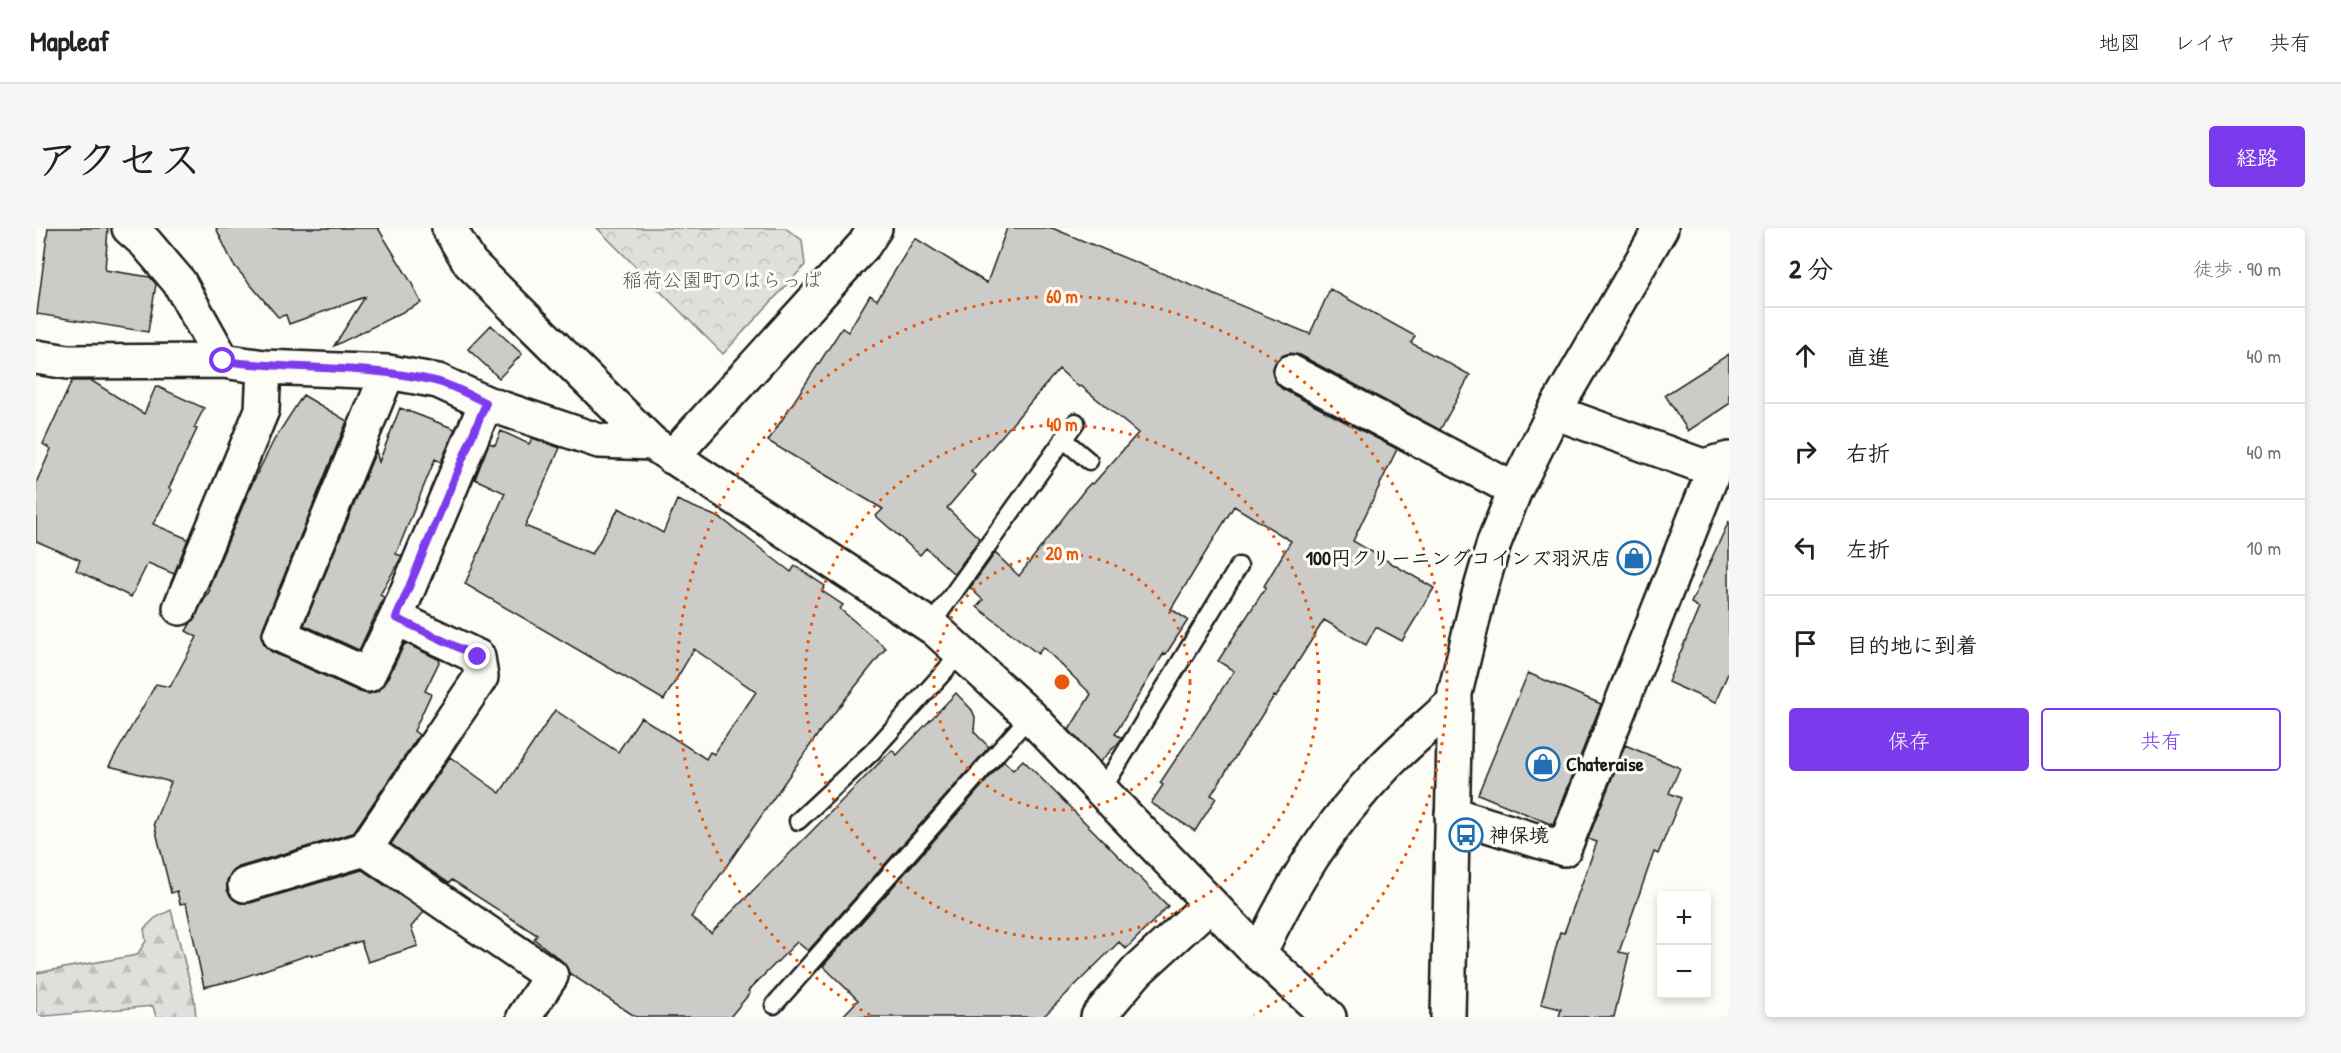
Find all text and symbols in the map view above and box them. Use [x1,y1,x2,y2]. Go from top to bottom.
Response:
text: Mapleaf [30,22,109,60]
text: 地図 [2099,28,2141,57]
text: レイヤ [2174,28,2236,57]
text: 共有 [2269,28,2311,57]
button: 経路 [2209,126,2305,187]
text: アクセス [36,130,201,187]
text: 2 分 [1789,251,1833,286]
text: 徒歩 · 90 m [2193,255,2281,282]
park label: 稲荷公園町のはらっぱ [622,266,822,293]
text: 60 m [1046,284,1078,309]
icon: ahead [1789,339,1822,372]
text: 直進 [1846,342,1890,372]
text: 40 m [2246,342,2281,369]
route start [209,347,235,373]
text: 40 m [1046,412,1078,437]
icon: right [1789,435,1822,468]
text: 右折 [1846,438,1890,468]
text: 40 m [2246,438,2281,465]
icon: left [1789,531,1822,564]
text: 左折 [1846,534,1890,564]
text: 10 m [2247,534,2281,561]
shop icon: 100円クリーニングコインズ羽沢店 [1616,540,1652,576]
text: 20 m [1046,541,1078,566]
place label: 100円クリーニングコインズ羽沢店 [1306,544,1611,571]
icon: arrive [1789,627,1822,660]
text: 目的地に到着 [1846,630,1978,660]
route end [464,643,490,669]
centre of rings [1052,672,1072,692]
button: 保存 [1789,708,2029,771]
button: 共有 [2041,708,2281,771]
shop icon: Chateraise [1525,746,1561,782]
place label: Chateraise [1566,750,1644,777]
bus stop icon: 神保境 [1448,817,1484,853]
place label: 神保境 [1489,821,1549,848]
map controls [1657,891,1711,999]
button: + [1657,891,1711,945]
button: − [1657,945,1711,999]

